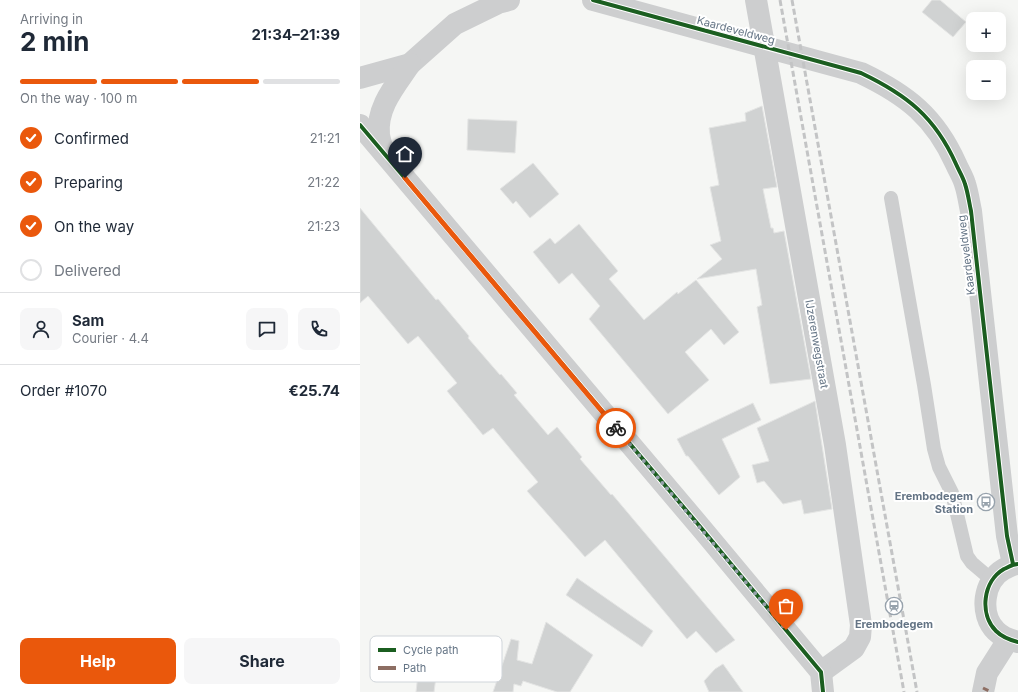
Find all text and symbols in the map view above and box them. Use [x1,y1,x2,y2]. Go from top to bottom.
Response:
text: Arriving in [20,11,83,27]
map controls [966,12,1006,100]
button: + [966,12,1006,52]
street label: Kaardeveldweg [695,13,777,47]
text: 21:34–21:39 [251,25,340,44]
text: 2 min [20,26,90,57]
button: − [966,60,1006,100]
text: On the way · 100 m [20,90,137,106]
icon: check [20,127,42,149]
text: Confirmed [54,129,129,148]
text: 21:21 [310,130,340,146]
pin [388,137,422,178]
icon: home [394,143,416,165]
icon: check [20,171,42,193]
text: Preparing [54,173,123,192]
text: 21:22 [307,174,340,190]
street label: Kaardeveldweg [954,214,978,296]
icon: check [20,215,42,237]
text: On the way [54,217,134,236]
text: 21:23 [307,218,340,234]
text: Delivered [54,261,121,280]
street label: IJzerenwegstraat [802,299,832,390]
button: person [20,308,62,350]
button: chat [246,308,288,350]
button: phone [298,308,340,350]
text: Sam [72,311,104,330]
text: Courier · 4.4 [72,330,149,346]
text: Order #1070 [20,381,107,400]
text: €25.74 [288,381,340,400]
courier [596,408,636,448]
icon: bike [605,417,627,439]
place label: Erembodegem Station [895,489,973,516]
bus stop icon: Erembodegem Station [976,492,996,512]
pin [769,589,803,630]
icon: bag [775,595,797,617]
station icon: Erembodegem [884,596,904,616]
place label: Erembodegem [855,617,933,631]
legend [370,636,502,682]
button: Help [20,638,176,684]
button: Share [184,638,340,684]
text: Cycle path [403,643,459,657]
text: Path [403,661,426,675]

